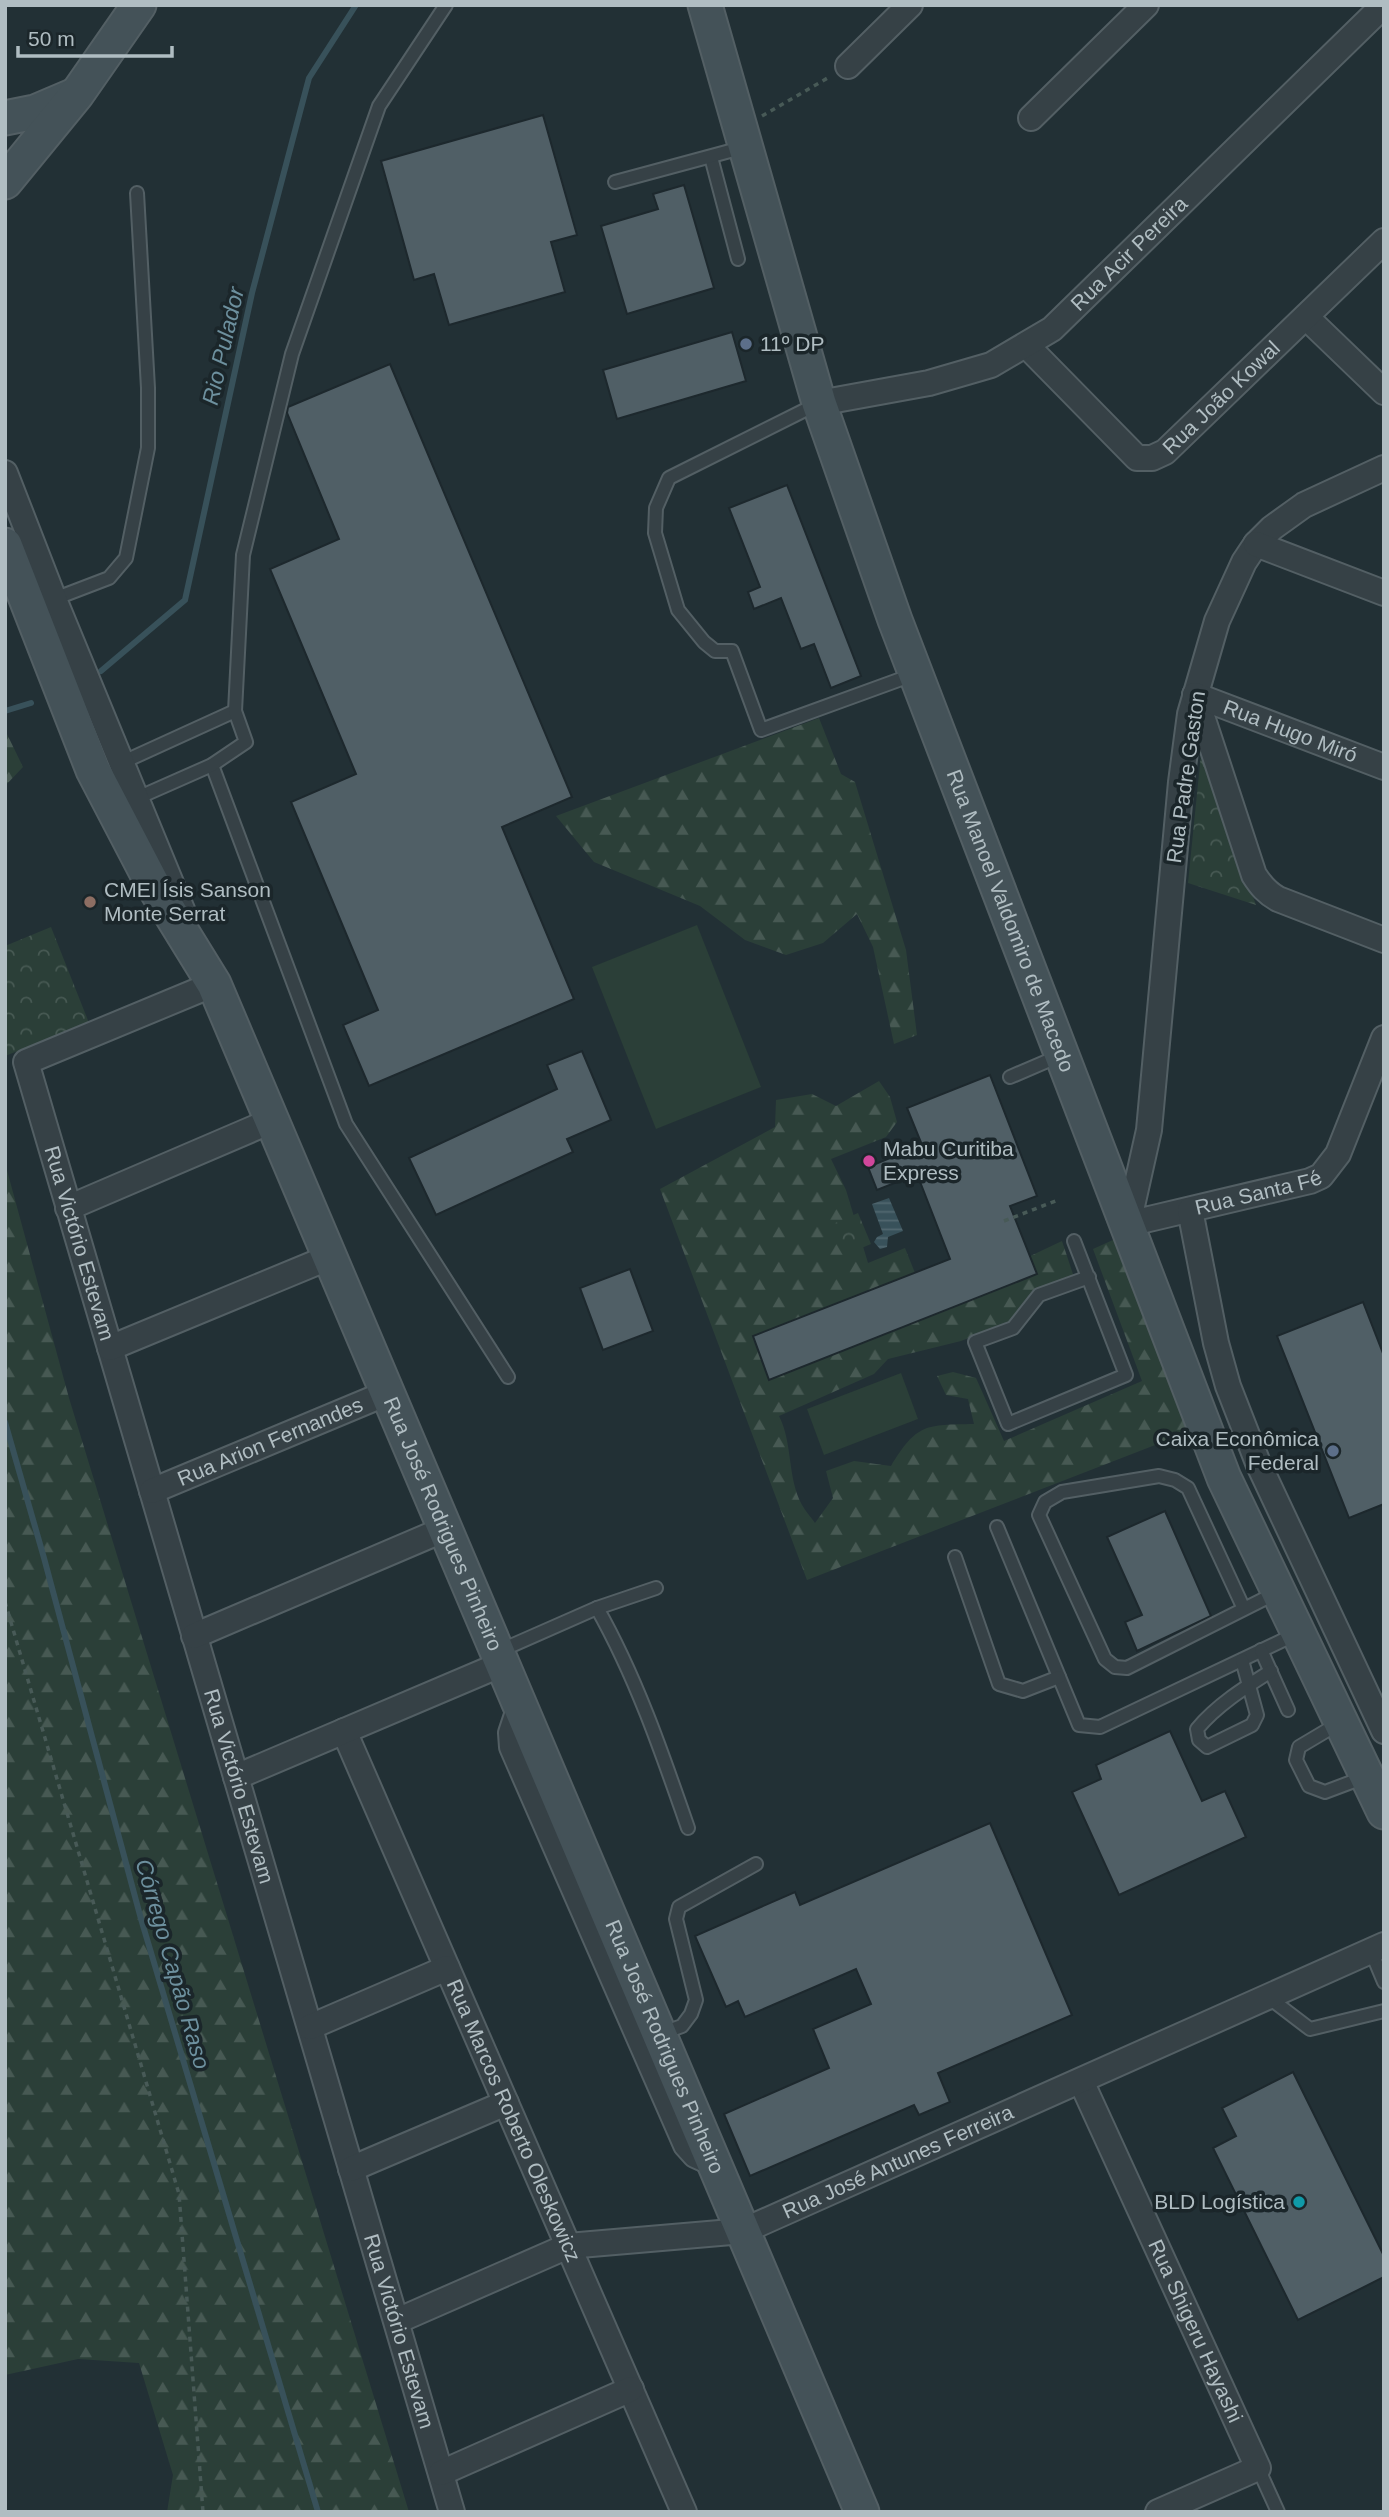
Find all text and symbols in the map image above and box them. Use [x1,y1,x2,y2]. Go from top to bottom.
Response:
scale bar [18,14,172,58]
text: 50 m [28,27,75,50]
street label: Rua Acir Pereira [1066,191,1192,315]
water label: Rio Pulador [197,283,249,407]
place label: 11º DP [760,332,824,355]
marker: 11º DP [738,336,754,352]
street label: Rua João Kowal [1158,336,1284,459]
street label: Rua Padre Gaston [1162,689,1209,865]
street label: Rua Hugo Miró [1220,695,1361,767]
street label: Rua Manoel Valdomiro de Macedo [942,766,1079,1075]
place label: CMEI Ísis Sanson Monte Serrat [104,878,271,925]
marker: CMEI Ísis Sanson Monte Serrat [82,894,98,910]
place label: Mabu Curitiba Express [883,1137,1014,1184]
street label: Rua Victório Estevam [40,1143,119,1343]
marker: Mabu Curitiba Express [861,1153,877,1169]
street label: Rua Santa Fé [1193,1165,1325,1219]
street label: Rua Arion Fernandes [174,1392,366,1490]
street label: Rua José Rodrigues Pinheiro [379,1393,507,1654]
place label: Caixa Econômica Federal [1156,1427,1319,1474]
marker: Caixa Econômica Federal [1325,1443,1341,1459]
street label: Rua Victório Estevam [200,1686,279,1886]
water label: Córrego Capão Raso [131,1856,216,2072]
street label: Rua José Rodrigues Pinheiro [601,1916,729,2177]
street label: Rua Marcos Roberto Oleskowicz [442,1976,586,2265]
street label: Rua José Antunes Ferreira [779,2100,1017,2223]
place label: BLD Logística [1154,2190,1285,2213]
marker: BLD Logística [1291,2194,1307,2210]
street label: Rua Victório Estevam [360,2231,439,2431]
street label: Rua Shigeru Hayashi [1144,2236,1248,2426]

